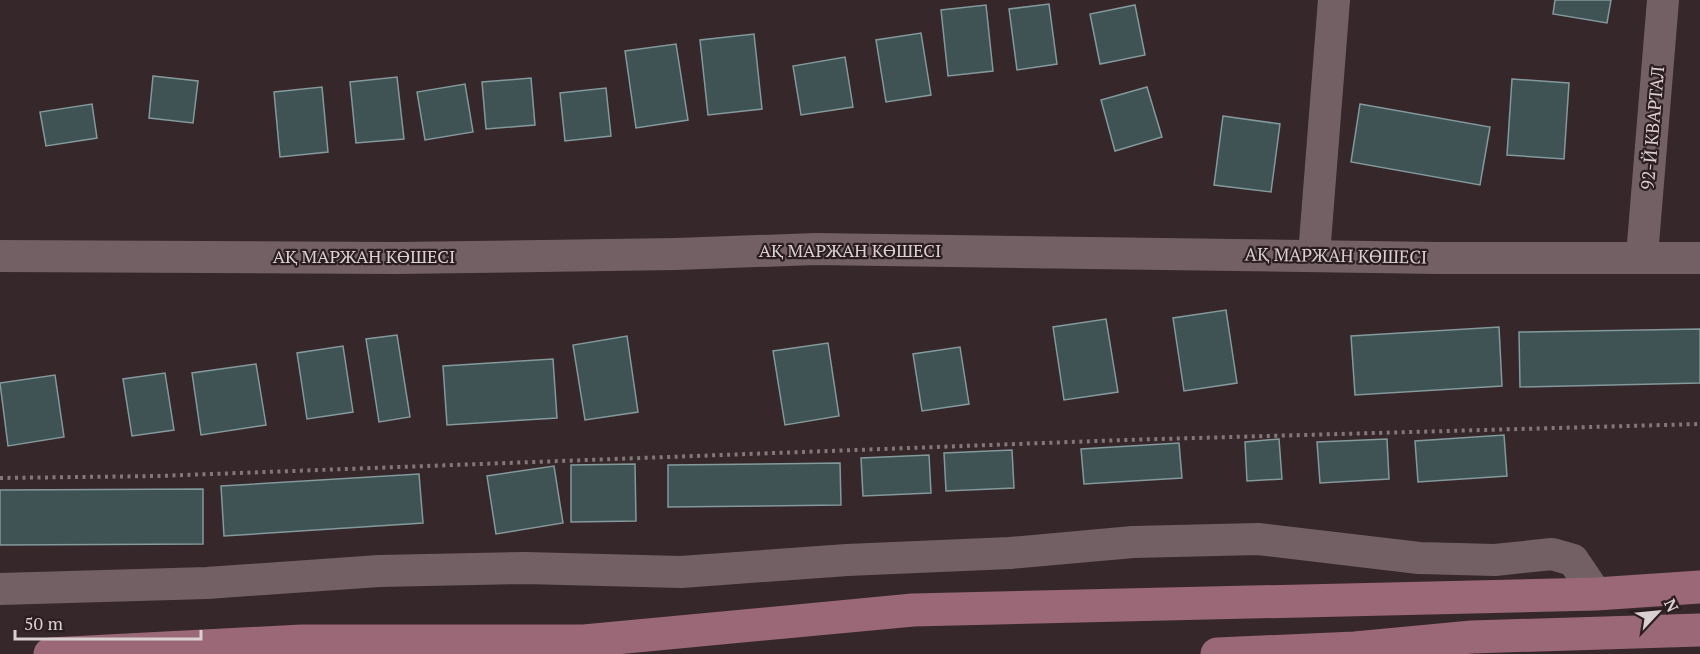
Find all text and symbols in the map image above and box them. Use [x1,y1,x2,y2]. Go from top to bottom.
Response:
street label: 92-Й КВАРТАЛ [1635,65,1669,191]
street label: АҚ МАРЖАН КӨШЕСІ [759,238,941,262]
street label: АҚ МАРЖАН КӨШЕСІ [1245,241,1428,269]
street label: АҚ МАРЖАН КӨШЕСІ [273,244,455,268]
north arrow [1628,582,1688,642]
text: N [1659,595,1684,616]
scale bar [15,603,201,641]
text: 50 m [24,611,64,635]

